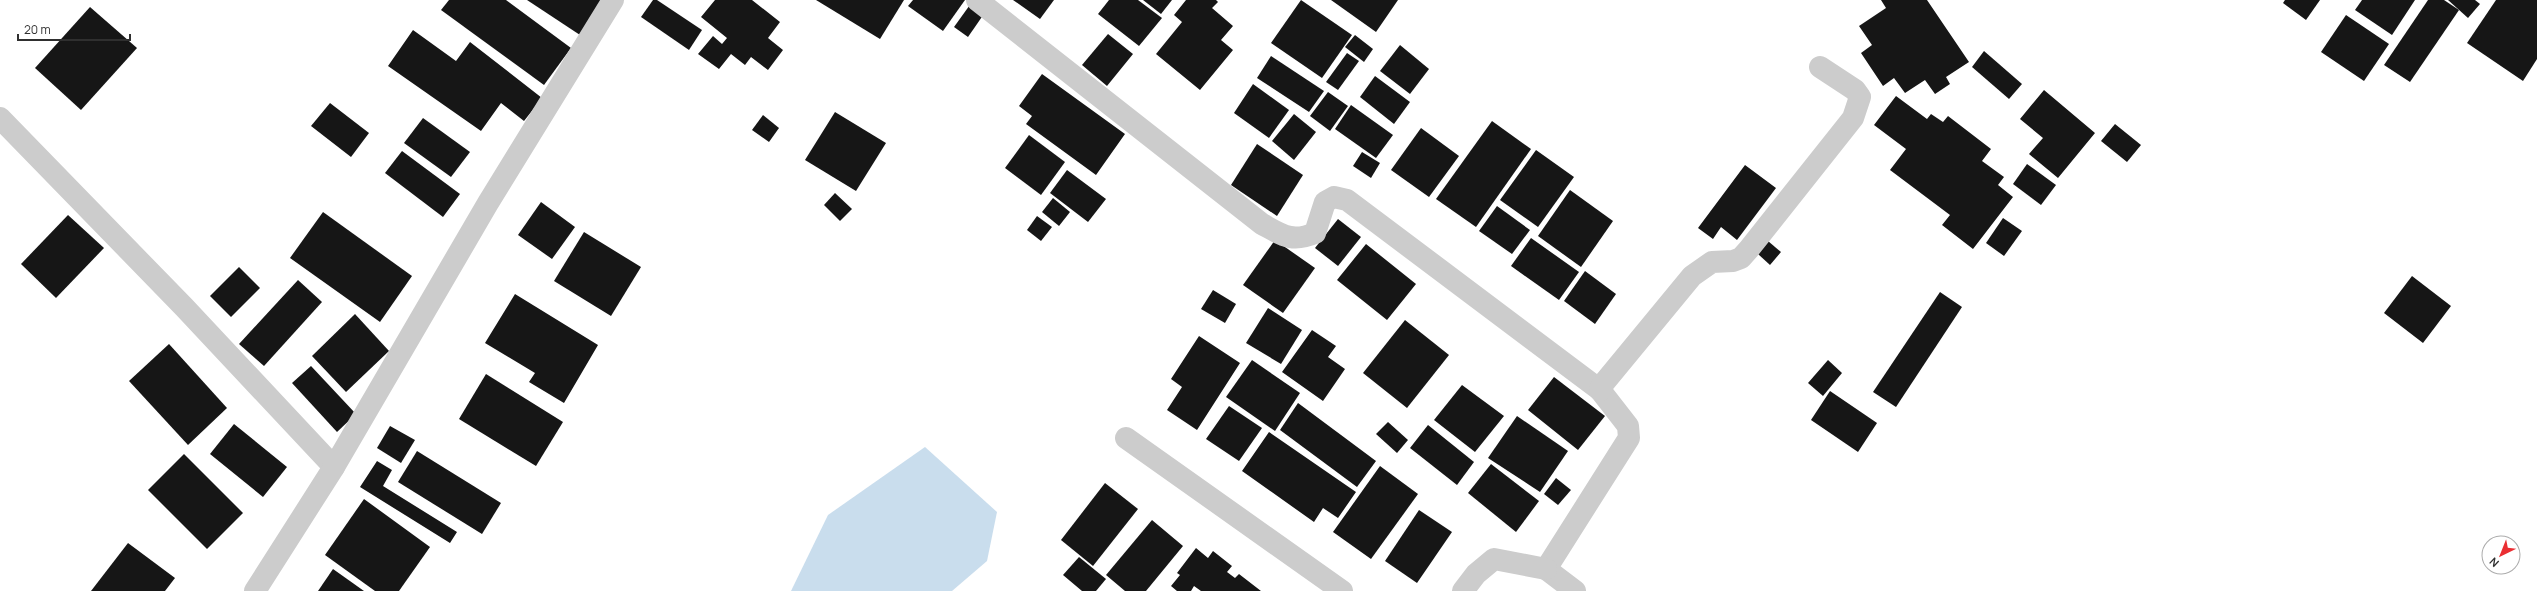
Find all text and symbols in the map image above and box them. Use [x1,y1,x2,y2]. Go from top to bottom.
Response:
scale bar [18,16,130,42]
text: 20 m [24,21,51,38]
north arrow [2481,535,2521,575]
text: N [2486,554,2502,571]

